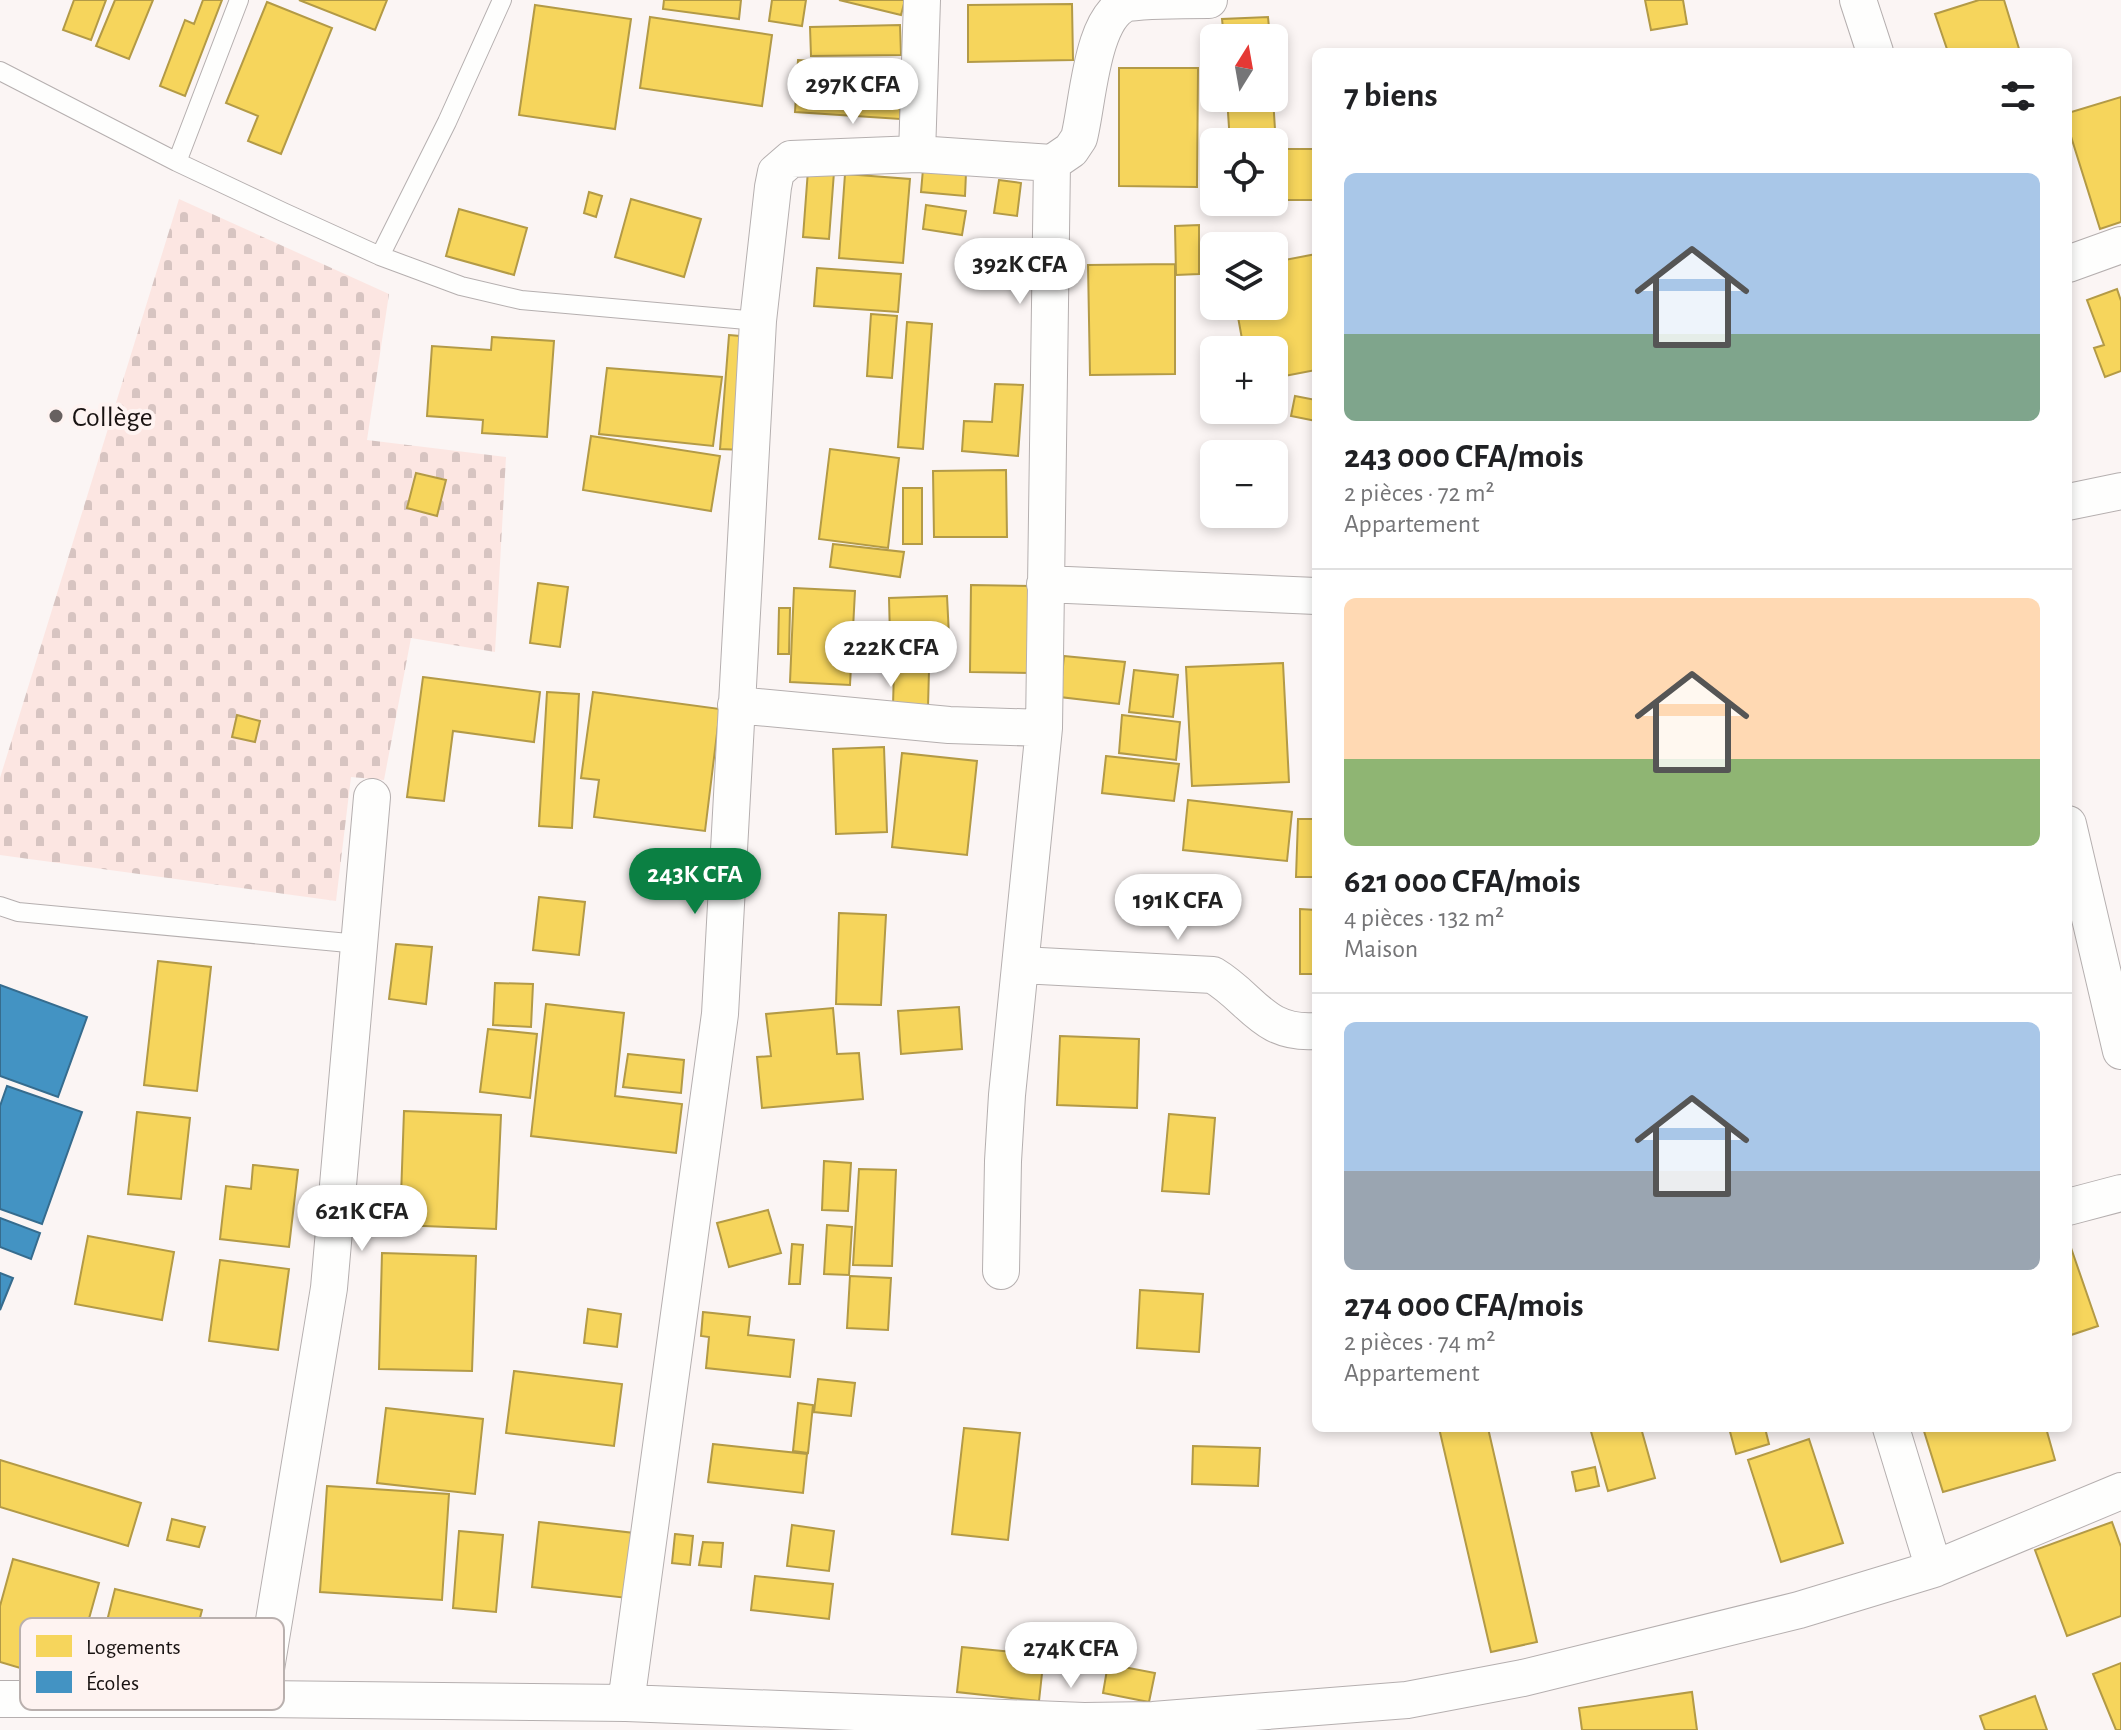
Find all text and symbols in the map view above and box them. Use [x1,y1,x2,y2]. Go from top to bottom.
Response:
north arrow [1200,24,1288,112]
map controls [1200,24,1288,528]
pin: 297K CFA [770,58,936,126]
text: 297K CFA [805,71,901,97]
icon: filters [1996,74,2040,118]
text: 7 biens [1344,79,1438,113]
button: locate [1200,128,1288,216]
icon: home [1620,225,1764,369]
button: layers [1200,232,1288,320]
pin: 392K CFA [937,238,1103,306]
text: 392K CFA [972,251,1068,277]
button: + [1200,336,1288,424]
place label: Collège [72,404,153,432]
marker: Collège [47,407,65,425]
button: − [1200,440,1288,528]
text: 243 000 CFA/mois [1344,440,1584,474]
text: 2 pièces · 72 m² [1344,480,1495,506]
text: Appartement [1344,511,1480,537]
pin: 222K CFA [808,621,974,689]
text: 222K CFA [843,634,939,660]
icon: home [1620,650,1764,794]
pin: 243K CFA [612,848,778,916]
text: 243K CFA [647,861,743,887]
text: 621 000 CFA/mois [1344,865,1581,899]
pin: 191K CFA [1095,874,1261,942]
text: 191K CFA [1133,887,1223,913]
text: 4 pièces · 132 m² [1344,905,1504,931]
text: Maison [1344,936,1418,962]
icon: home [1620,1074,1764,1218]
pin: 621K CFA [279,1185,445,1253]
text: 621K CFA [315,1198,409,1224]
text: 274 000 CFA/mois [1344,1289,1584,1323]
text: 2 pièces · 74 m² [1344,1329,1495,1355]
text: Appartement [1344,1360,1480,1386]
legend [20,1618,284,1710]
pin: 274K CFA [988,1622,1154,1690]
text: 274K CFA [1023,1635,1119,1661]
text: Logements [86,1636,181,1658]
text: Écoles [86,1671,139,1694]

